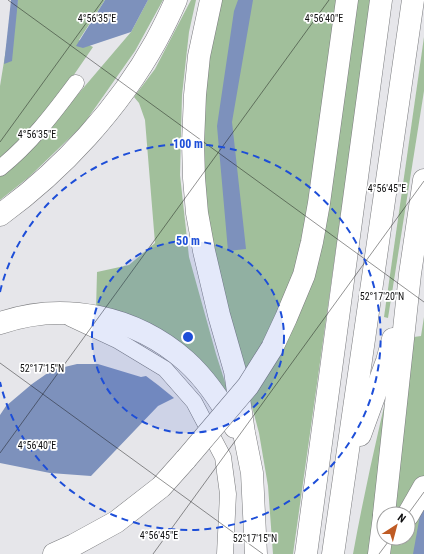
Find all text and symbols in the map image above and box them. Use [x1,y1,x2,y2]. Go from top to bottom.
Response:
text: 4°56'35"E [78,13,116,24]
text: 4°56'40"E [305,13,343,24]
text: 4°56'35"E [18,129,56,140]
text: 100 m [173,137,203,151]
text: 4°56'45"E [368,183,406,194]
text: 50 m [176,234,200,248]
text: 52°17'20"N [360,291,404,302]
centre of rings [181,330,195,344]
text: 52°17'15"N [20,363,64,374]
text: 4°56'40"E [18,440,56,451]
north arrow [376,506,416,546]
text: N [395,511,408,526]
text: 4°56'45"E [140,530,178,541]
text: 52°17'15"N [233,533,277,544]

